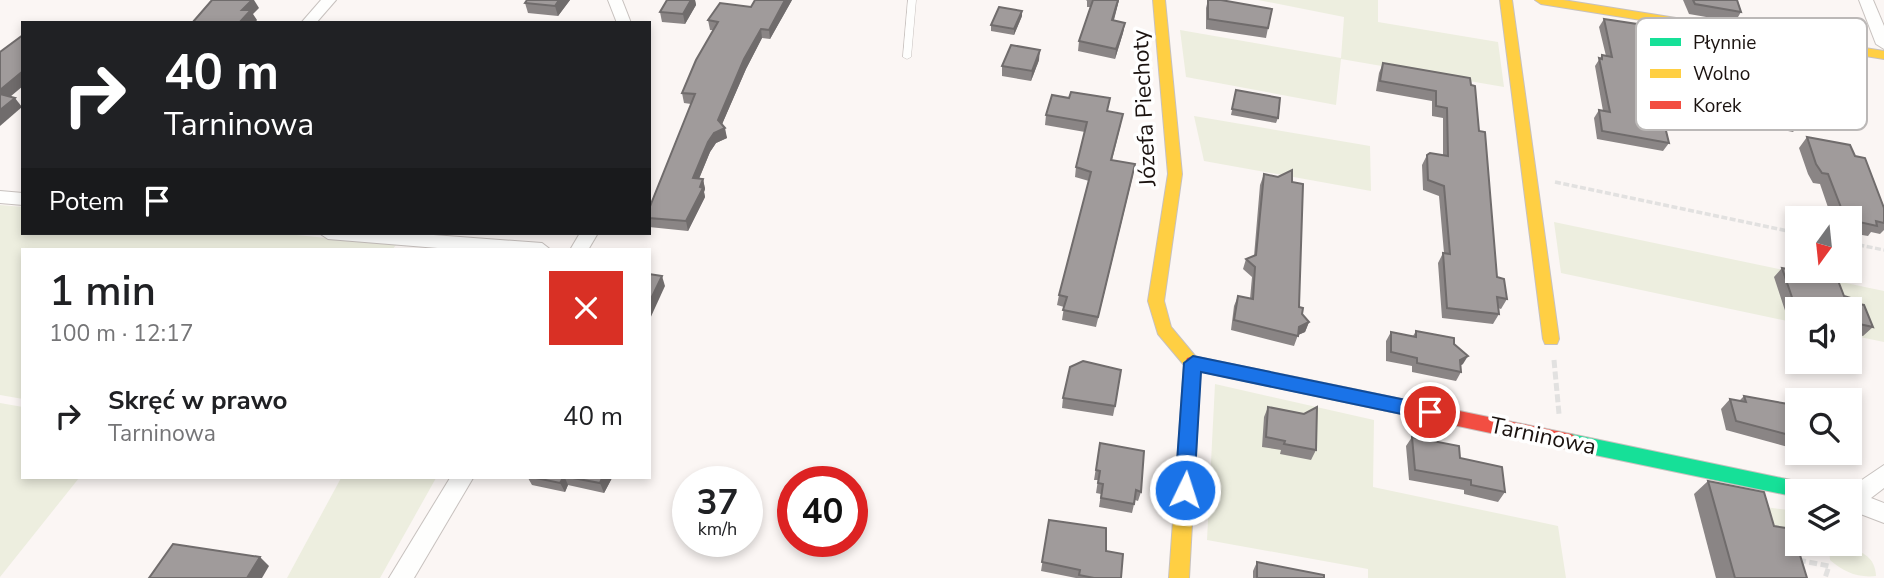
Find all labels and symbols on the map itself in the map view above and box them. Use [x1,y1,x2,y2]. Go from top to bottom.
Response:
legend [1636,18,1867,130]
street label: Józefa Piechoty [1124,29,1164,188]
text: Płynnie [1693,30,1756,56]
text: Wolno [1693,61,1750,87]
text: Korek [1693,93,1742,119]
north arrow [1785,206,1862,284]
pin [1400,382,1460,442]
street label: Tarninowa [1487,410,1599,462]
position arrow [1148,453,1222,527]
speed limit sign: 40 [777,466,868,557]

